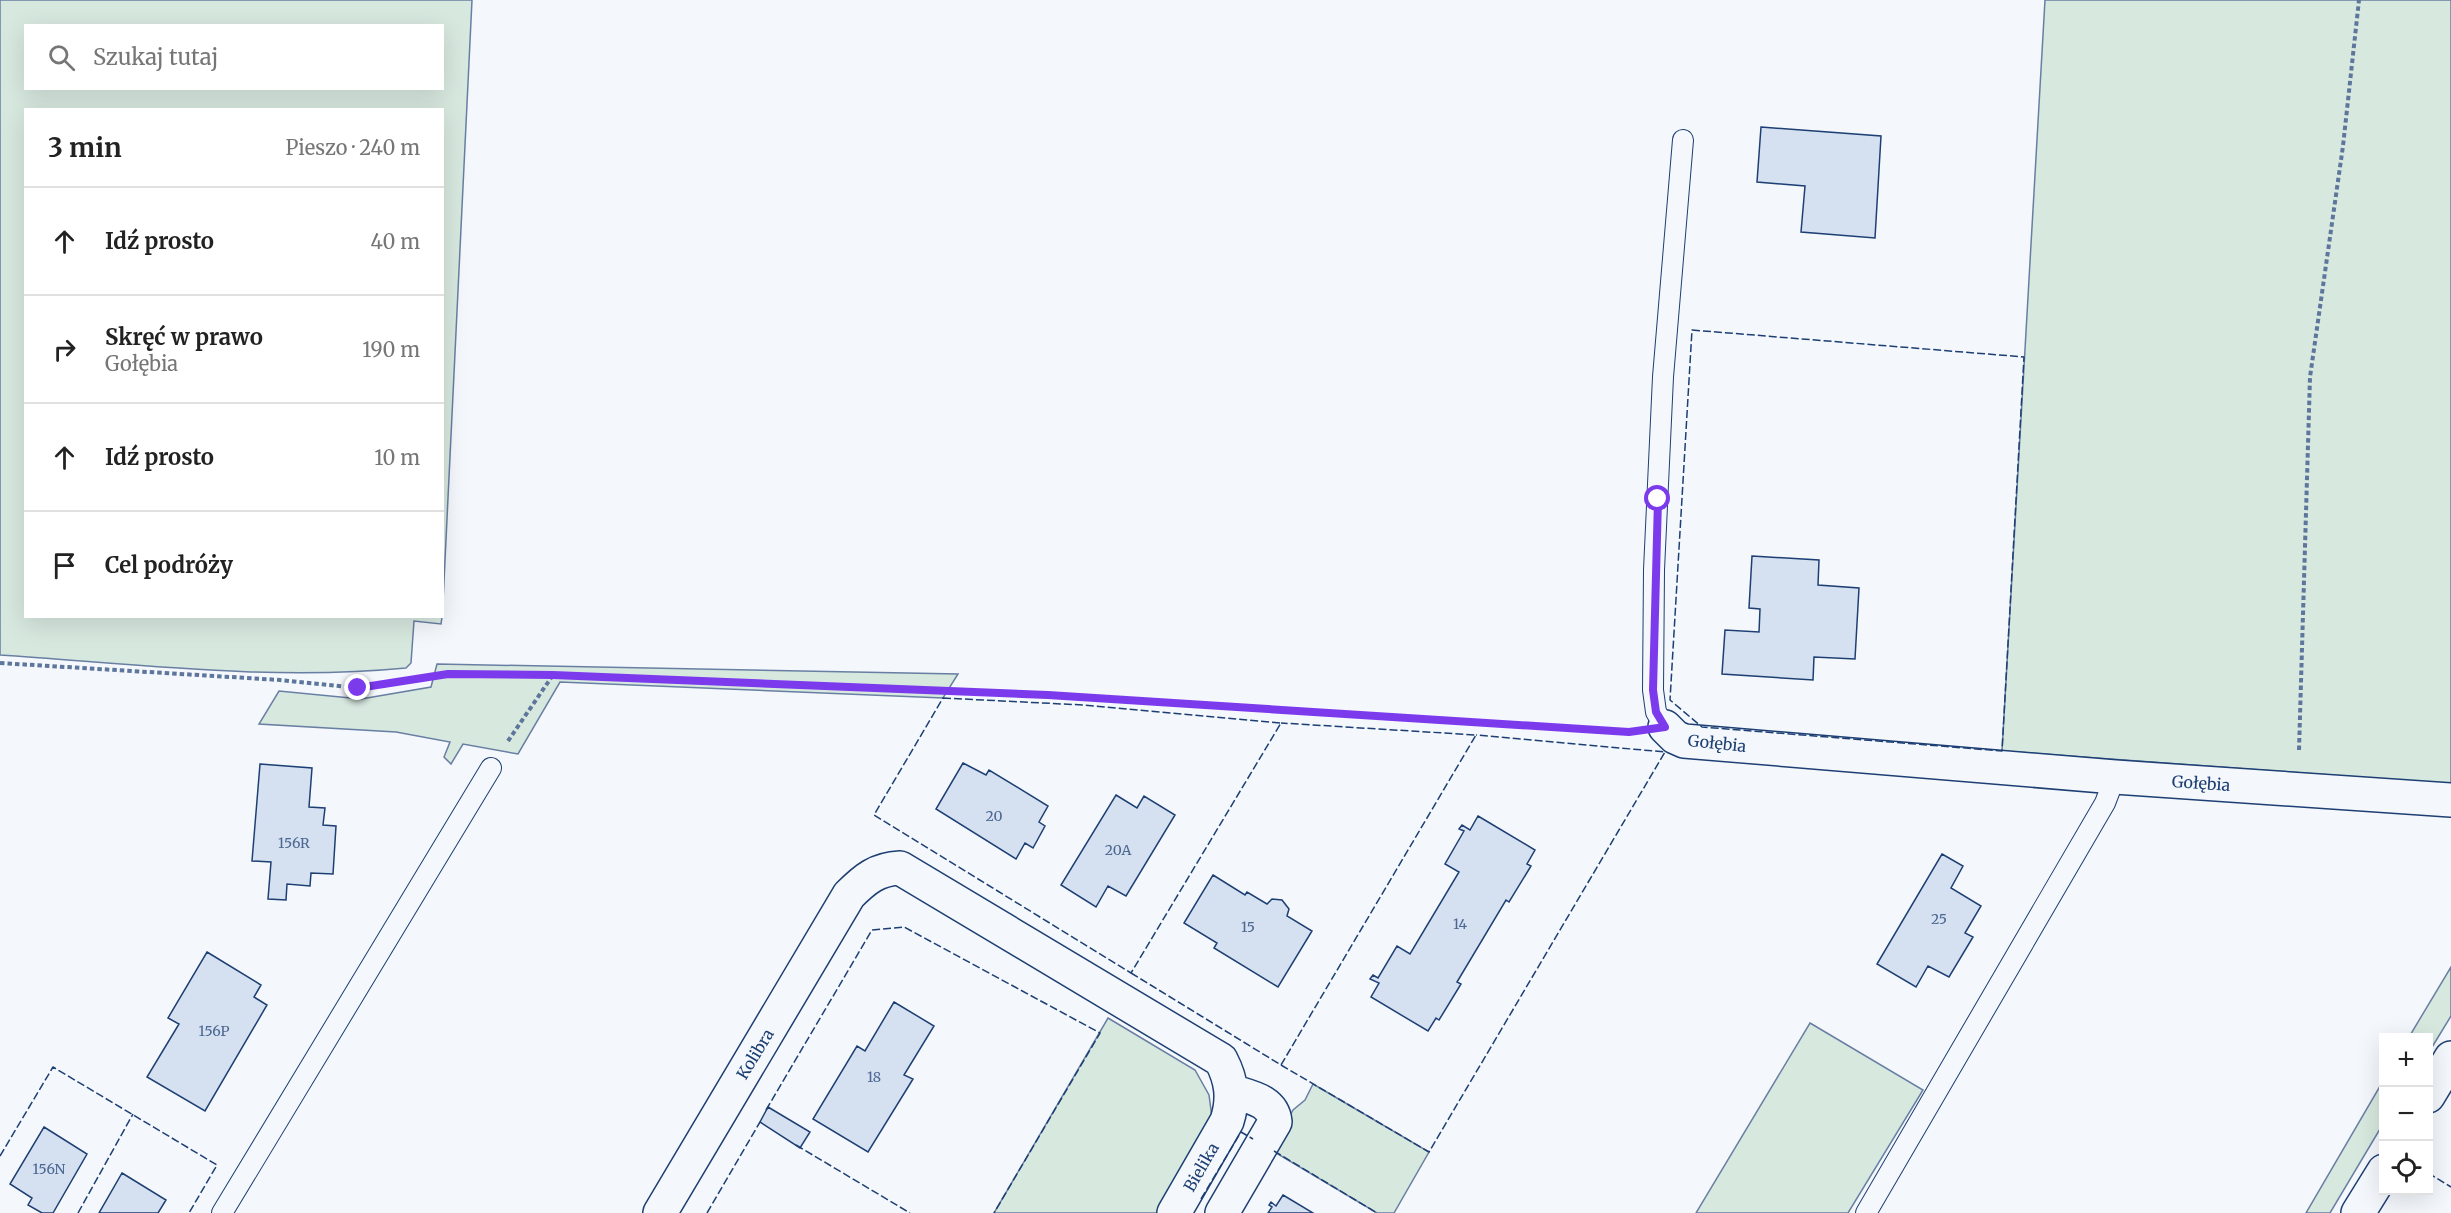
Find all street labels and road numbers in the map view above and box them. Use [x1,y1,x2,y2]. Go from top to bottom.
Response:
street label: Gołębia [1687,730,1748,756]
street label: Gołębia [2171,771,2231,795]
street label: Kolibra [732,1025,778,1083]
street label: Bielika [1179,1139,1223,1195]

